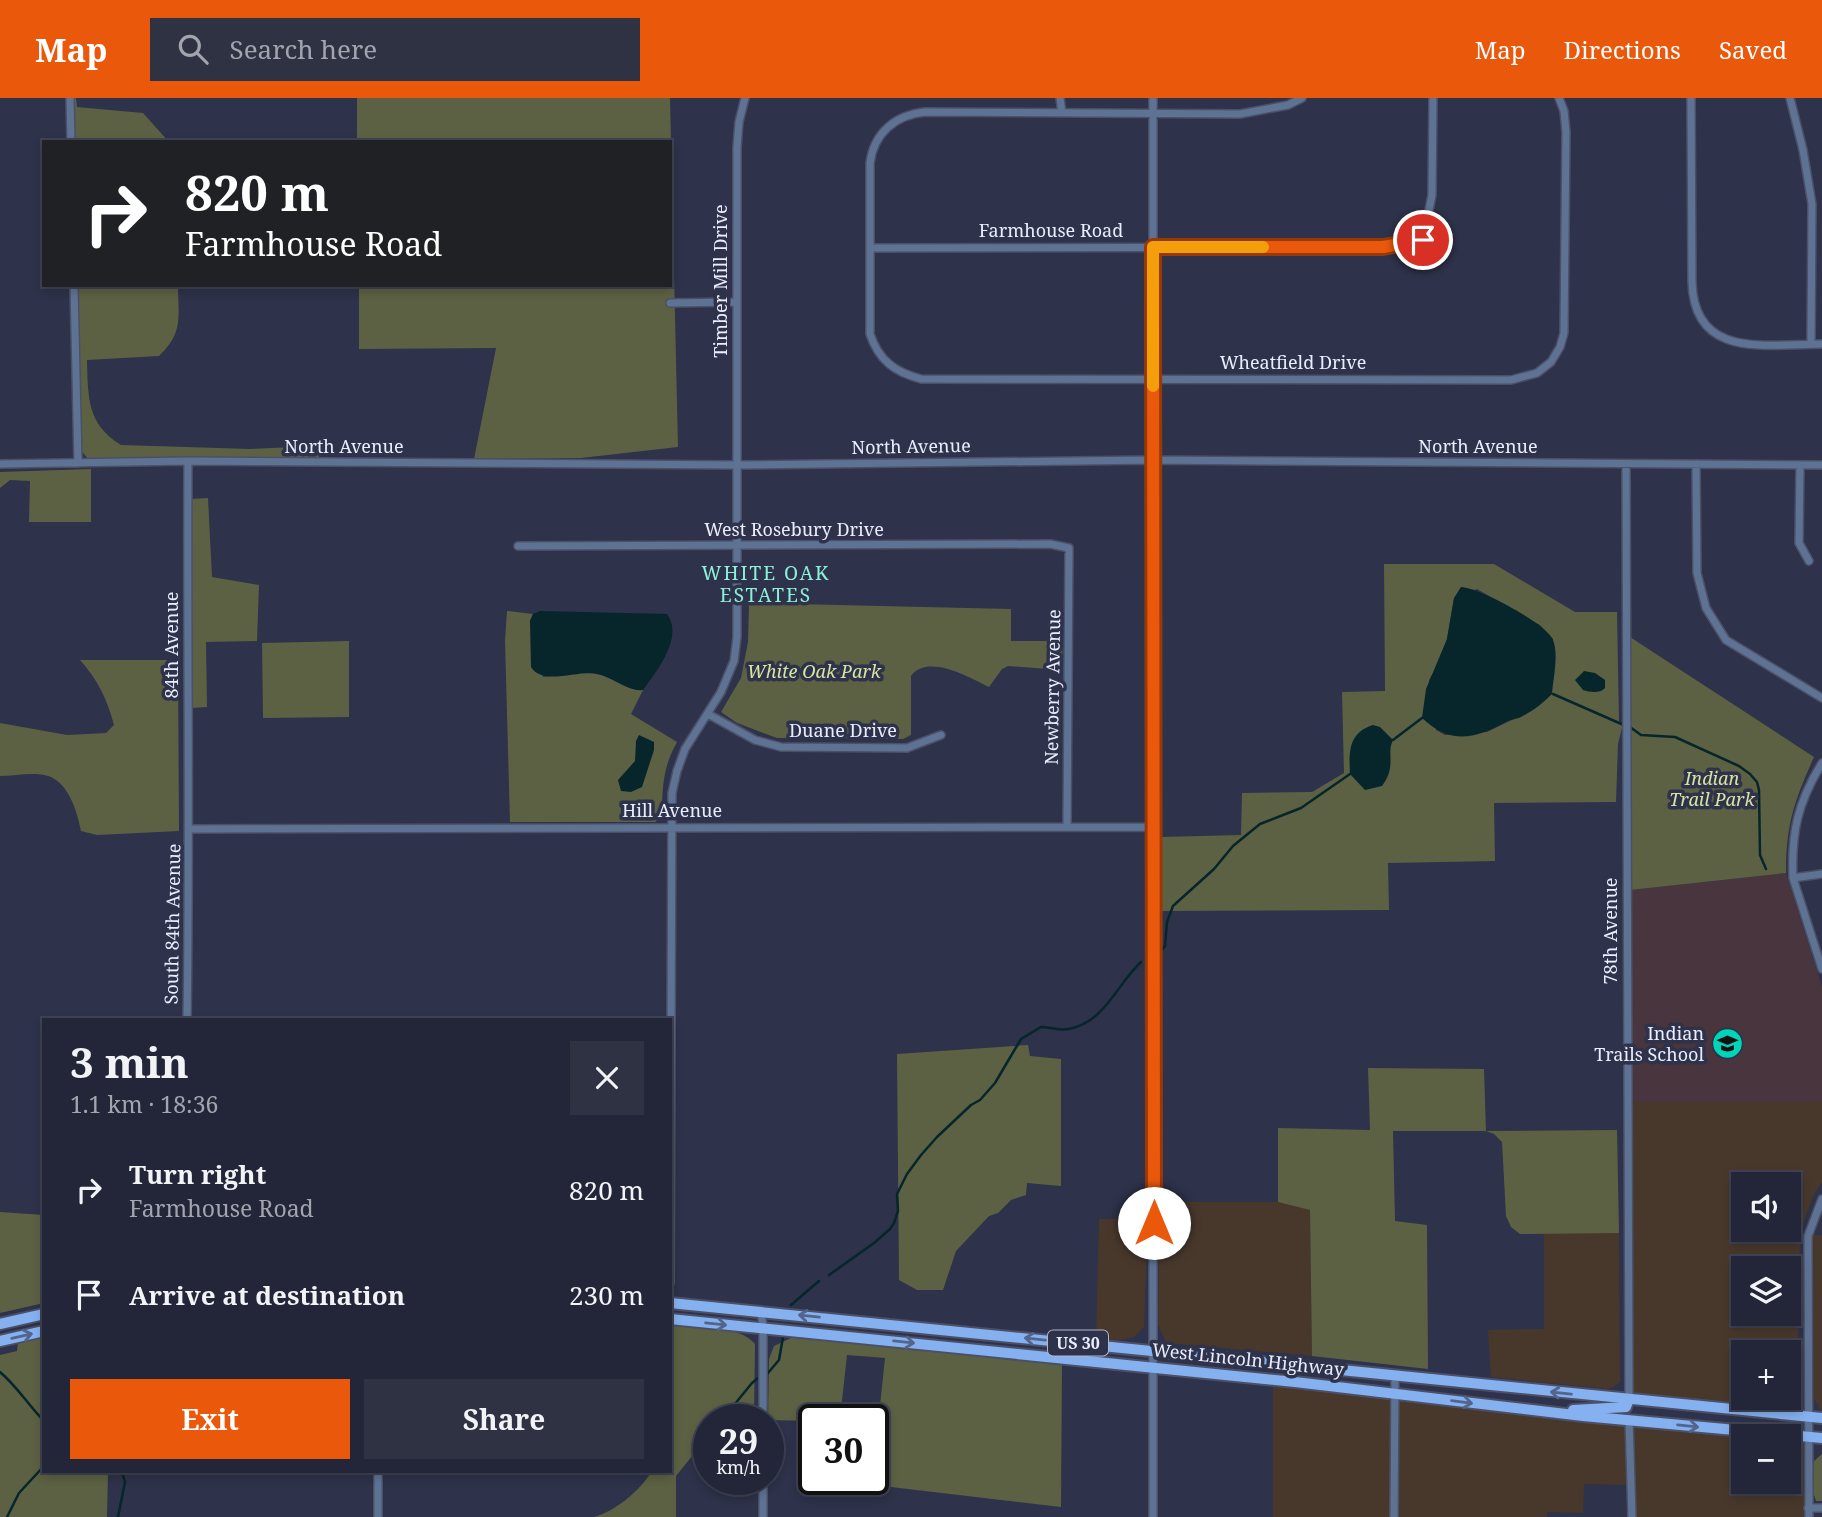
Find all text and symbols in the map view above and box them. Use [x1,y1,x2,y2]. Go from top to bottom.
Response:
search box [150,18,640,81]
text: Map [35,27,108,72]
icon: search [174,30,212,68]
text: Search here [230,31,377,67]
text: Map [1475,33,1526,66]
text: Directions [1564,33,1681,66]
text: Saved [1719,33,1787,66]
text: 820 m [185,159,329,225]
icon: right [70,168,161,259]
street label: Timber Mill Drive [708,204,732,358]
pin [1393,210,1453,270]
street label: Farmhouse Road [979,218,1123,242]
icon: arrive [1404,221,1442,259]
text: Farmhouse Road [185,222,442,265]
street label: Wheatfield Drive [1220,350,1366,374]
street label: North Avenue [851,433,971,459]
street label: North Avenue [284,434,404,458]
street label: North Avenue [1418,434,1538,458]
street label: West Rosebury Drive [704,517,884,541]
district label: WHITE OAK ESTATES [702,560,830,608]
street label: 84th Avenue [159,592,183,698]
street label: Newberry Avenue [1039,609,1065,765]
park label: White Oak Park [747,659,882,683]
street label: Duane Drive [789,718,897,742]
park label: Indian Trail Park [1669,766,1755,811]
street label: Hill Avenue [622,798,722,822]
street label: South 84th Avenue [159,843,185,1005]
street label: 78th Avenue [1598,878,1622,984]
place label: Indian Trails School [1594,1021,1704,1066]
school or university icon: Indian Trails School [1710,1027,1744,1061]
text: 3 min [70,1033,189,1090]
button: close [570,1041,644,1115]
text: 1.1 km · 18:36 [70,1088,218,1120]
text: Turn right [129,1156,266,1192]
icon: right [70,1171,108,1209]
text: 820 m [569,1172,644,1208]
map controls [1731,1172,1801,1494]
button: sound [1731,1172,1801,1242]
position arrow [1117,1186,1191,1260]
text: Farmhouse Road [129,1192,314,1224]
button: layers [1731,1256,1801,1326]
icon: arrive [70,1276,108,1314]
text: Arrive at destination [129,1277,405,1313]
text: 230 m [569,1277,644,1313]
one-way arrow [798,1309,820,1322]
one-way arrow [705,1317,727,1330]
one-way arrow [10,1328,33,1342]
road number: US 30 [1048,1330,1108,1356]
one-way arrow [1024,1332,1047,1345]
one-way arrow [892,1336,915,1349]
street label: West Lincoln Highway [1151,1337,1346,1381]
button: + [1731,1340,1801,1410]
button: Exit [70,1379,350,1459]
button: Share [364,1379,644,1459]
one-way arrow [1550,1386,1572,1399]
one-way arrow [1450,1395,1473,1408]
speed limit sign: 30 [798,1404,889,1495]
text: 29 [719,1417,758,1464]
one-way arrow [1677,1419,1699,1432]
button: − [1731,1424,1801,1494]
text: km/h [716,1455,761,1479]

